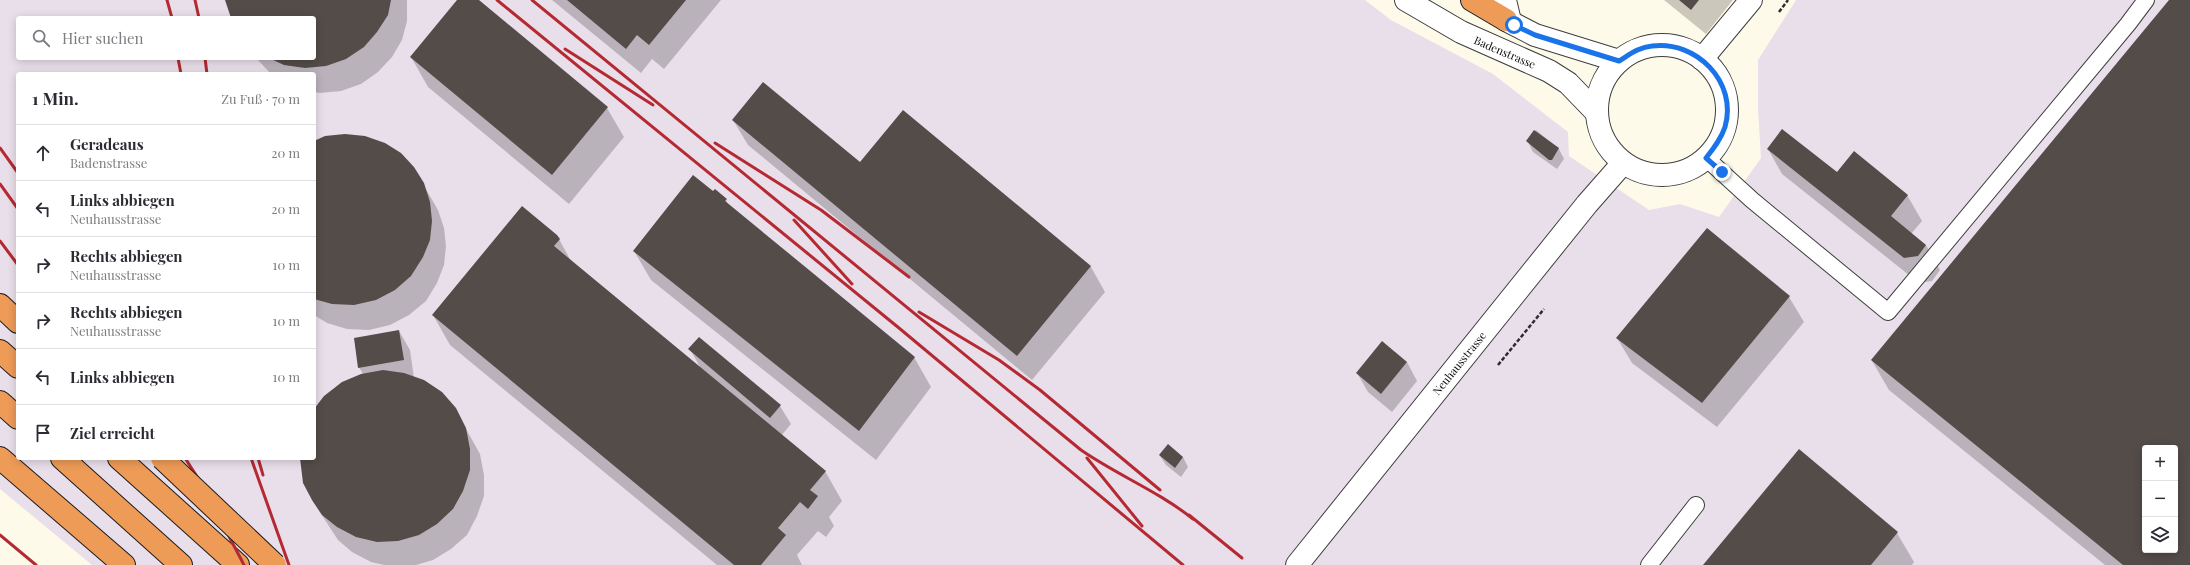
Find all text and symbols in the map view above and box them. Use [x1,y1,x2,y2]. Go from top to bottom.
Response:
search box [16,16,316,60]
route start [1505,16,1523,34]
icon: search [30,27,52,49]
text: Hier suchen [62,28,144,48]
street label: Badenstrasse [1472,32,1538,72]
text: 1 Min. [32,87,79,109]
text: Zu Fuß · 70 m [221,90,300,107]
text: Geradeaus [70,134,144,154]
icon: ahead [32,142,54,164]
text: 20 m [271,144,300,161]
text: Badenstrasse [70,154,147,171]
route end [1713,163,1731,181]
text: Links abbiegen [70,190,175,210]
icon: left [32,198,54,220]
text: 20 m [271,200,300,217]
text: Neuhausstrasse [70,210,161,227]
text: Rechts abbiegen [70,246,183,266]
icon: right [32,254,54,276]
text: 10 m [273,256,300,273]
text: Neuhausstrasse [70,266,161,283]
text: Rechts abbiegen [70,302,183,322]
icon: right [32,310,54,332]
text: 10 m [273,312,300,329]
text: Neuhausstrasse [70,322,161,339]
street label: Neuhausstrasse [1429,328,1489,398]
icon: left [32,366,54,388]
text: Links abbiegen [70,367,175,387]
text: 10 m [273,368,300,385]
icon: arrive [32,422,54,444]
text: Ziel erreicht [70,423,155,443]
map controls [2142,445,2178,553]
button: + [2142,445,2178,481]
button: − [2142,481,2178,517]
button: layers [2142,517,2178,553]

